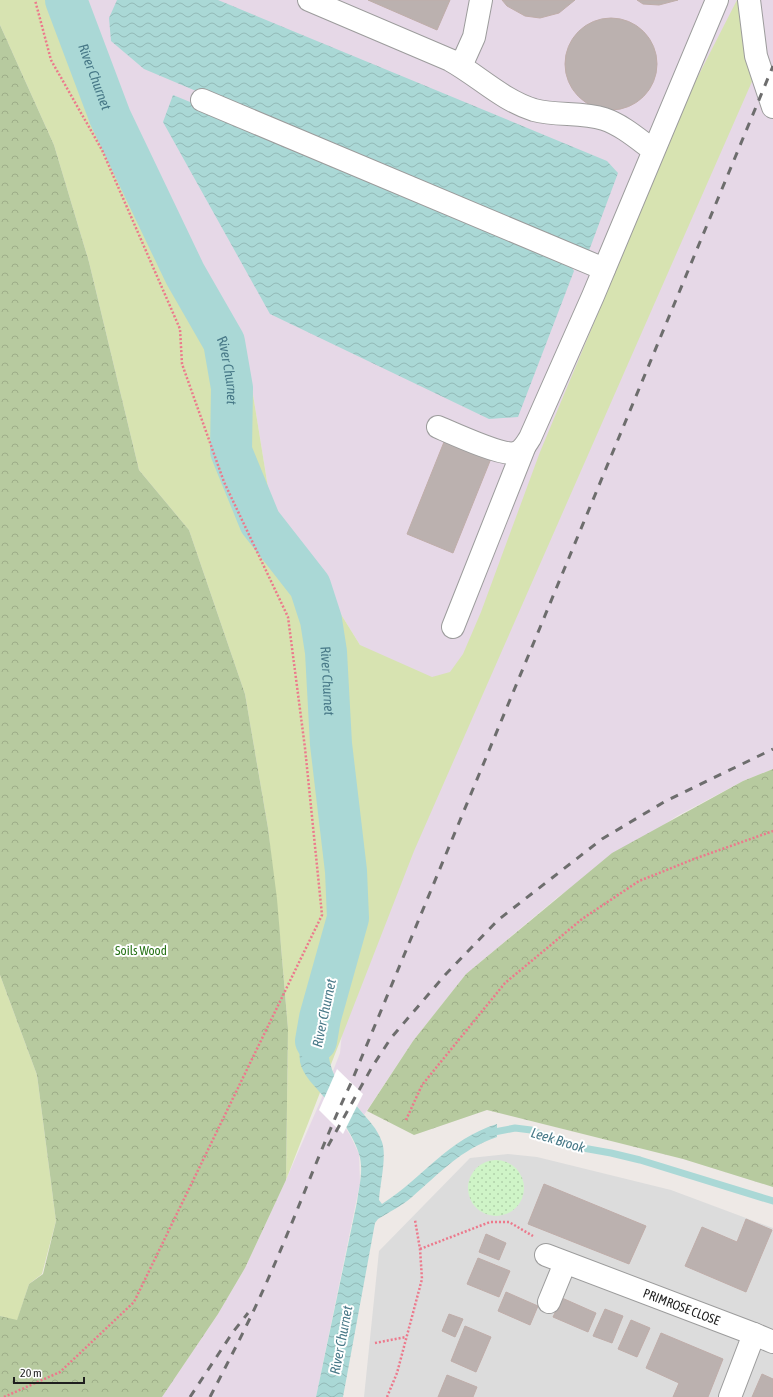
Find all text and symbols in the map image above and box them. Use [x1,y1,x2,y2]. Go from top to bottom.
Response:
water label: River Churnet [75,41,115,112]
water label: River Churnet [214,333,240,405]
water label: River Churnet [317,645,337,716]
park label: Soils Wood [115,943,167,958]
water label: River Churnet [309,977,339,1049]
water label: Leek Brook [529,1124,588,1156]
street label: PRIMROSE CLOSE [641,1285,722,1328]
water label: River Churnet [327,1304,355,1376]
scale bar [14,1359,84,1385]
text: 20 m [20,1366,42,1380]

